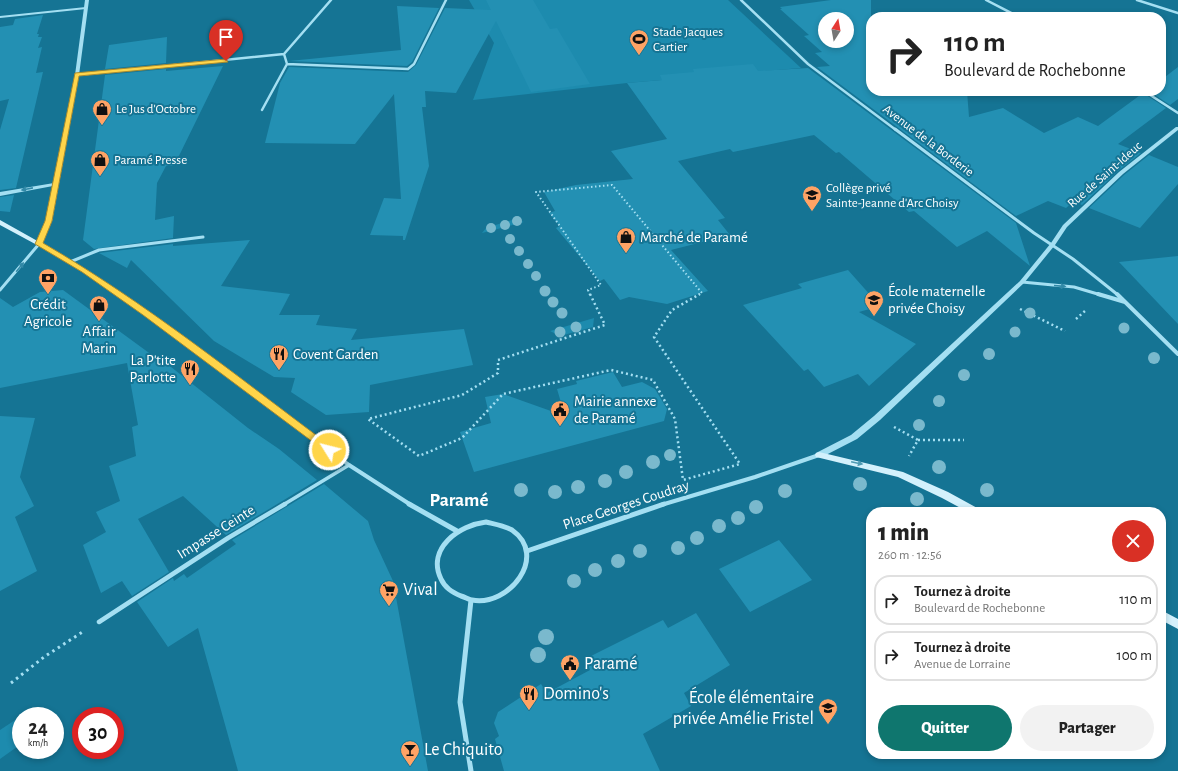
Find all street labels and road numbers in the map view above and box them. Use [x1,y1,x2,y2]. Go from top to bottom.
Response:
street label: Avenue de la Borderie [880,103,976,179]
street label: Rue de Saint-Ideuc [1065,139,1145,211]
street label: Place Georges Coudray [561,477,691,532]
street label: Impasse Ceinte [175,502,257,562]

